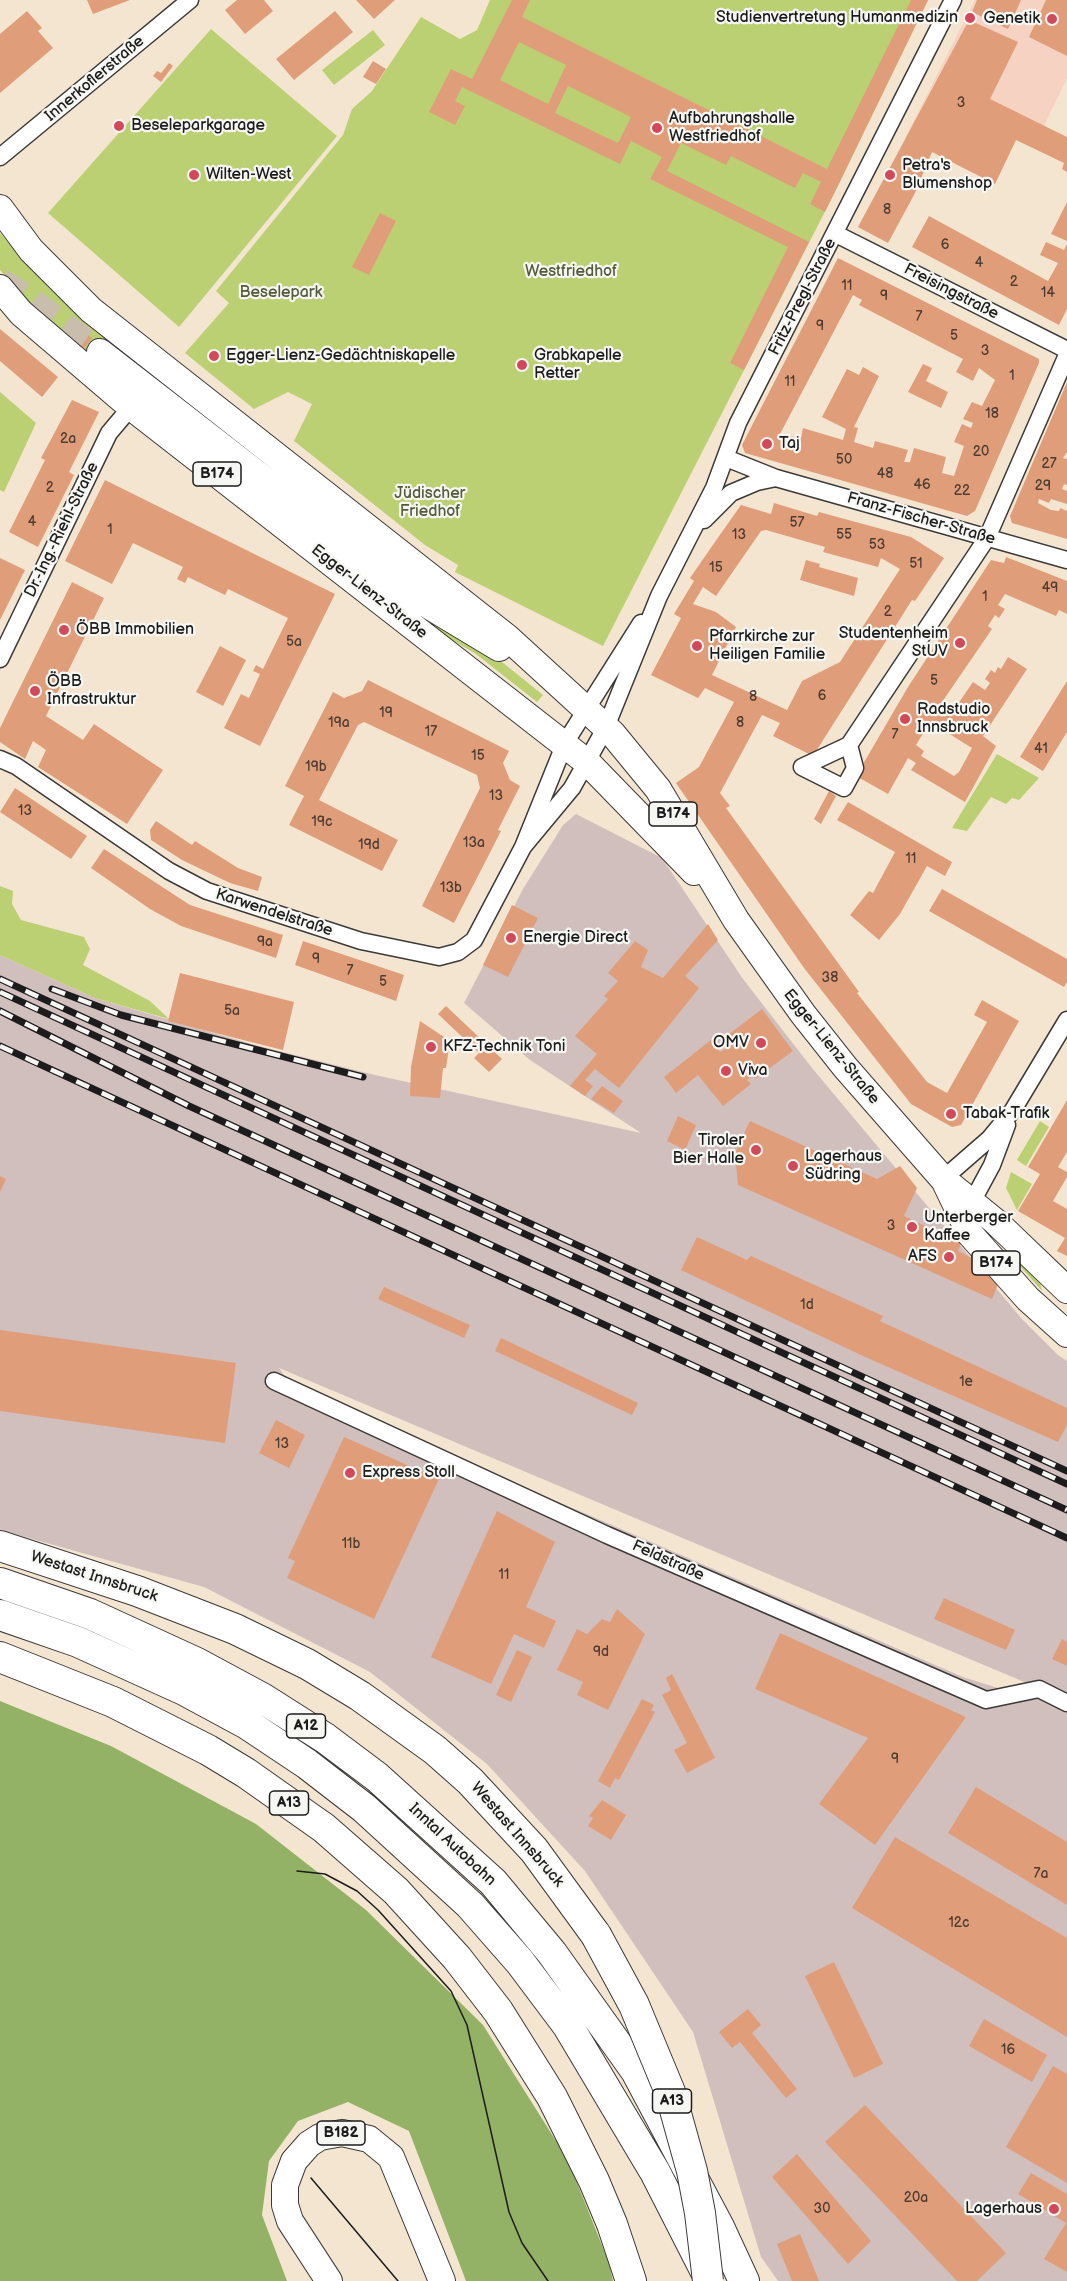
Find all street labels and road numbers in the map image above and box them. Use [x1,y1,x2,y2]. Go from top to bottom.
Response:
street label: Innerkoflerstraße [42,32,148,126]
street label: Fritz-Pregl-Straße [765,235,841,359]
street label: Freisingstraße [900,260,1002,324]
street label: Dr.-Ing.-Riehl-Straße [21,459,103,601]
road number: B174 [193,462,241,486]
street label: Franz-Fischer-Straße [845,489,997,549]
street label: Egger-Lienz-Straße [307,541,431,643]
road number: B174 [649,802,697,826]
street label: Karwendelstraße [213,885,335,941]
street label: Egger-Lienz-Straße [779,986,883,1108]
road number: B174 [972,1251,1020,1275]
street label: Feldstraße [629,1537,707,1585]
street label: Westast Innsbruck [28,1547,160,1607]
road number: A12 [286,1714,326,1738]
street label: Westast Innsbruck [466,1779,568,1891]
road number: A13 [270,1791,308,1815]
street label: Inntal Autobahn [404,1800,500,1890]
road number: A13 [652,2089,692,2113]
road number: B182 [317,2121,365,2145]

